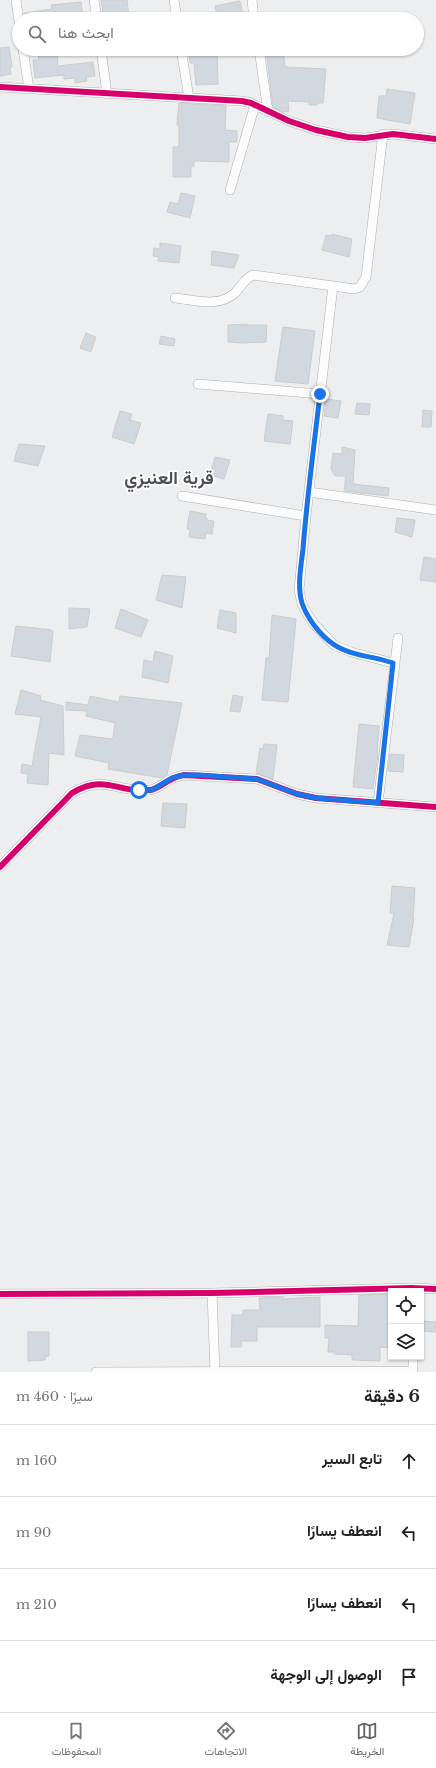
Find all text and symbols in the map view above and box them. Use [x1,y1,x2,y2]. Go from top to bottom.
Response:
search box [12,12,424,56]
icon: search [26,23,48,45]
text: ابحث هنا [58,23,114,42]
route end [311,385,329,403]
district label: قرية العنيزي [124,467,214,493]
route start [130,781,148,799]
map controls [388,1288,424,1360]
button: locate [388,1288,424,1324]
button: layers [388,1324,424,1360]
text: 6 دقيقة [364,1386,420,1407]
text: سيرًا · 460 m [16,1388,93,1405]
text: تابع السير [322,1449,382,1468]
icon: ahead [398,1450,420,1472]
text: 160 m [16,1452,57,1469]
text: انعطف يسارًا [307,1521,382,1540]
icon: left [398,1522,420,1544]
text: 90 m [16,1524,51,1541]
text: انعطف يسارًا [307,1593,382,1612]
icon: left [398,1594,420,1616]
text: 210 m [16,1596,57,1613]
text: الوصول إلى الوجهة [270,1665,382,1684]
icon: arrive [398,1666,420,1688]
tab: المحفوظات [52,1720,101,1761]
tab: الاتجاهات [204,1720,247,1761]
tab: الخريطة [350,1720,384,1761]

